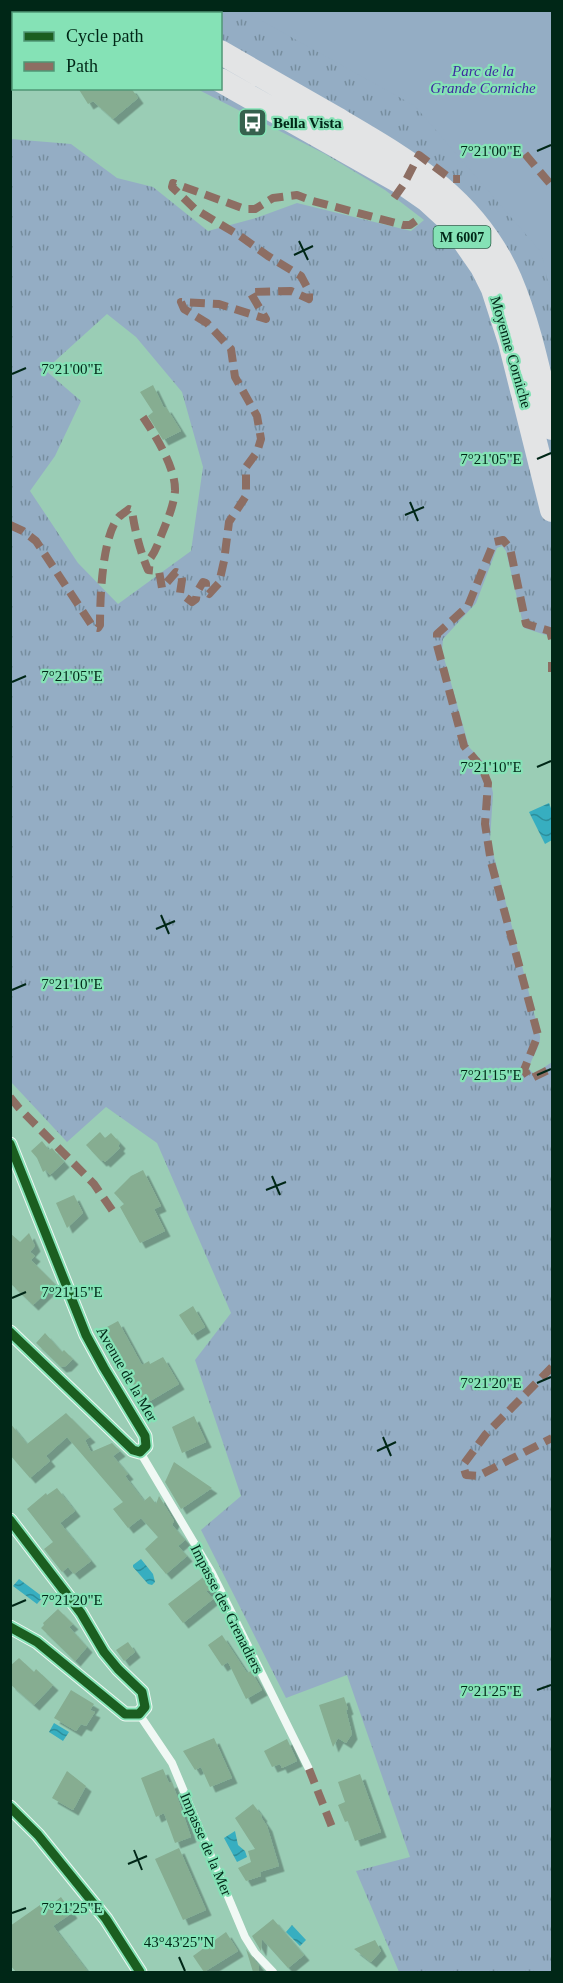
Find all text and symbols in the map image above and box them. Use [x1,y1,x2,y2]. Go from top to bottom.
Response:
legend [12,12,222,90]
text: Cycle path [66,26,143,46]
text: Path [66,56,98,76]
park label: Parc de la Grande Corniche [430,63,536,96]
bus stop icon: Bella Vista [236,107,268,139]
place label: Bella Vista [273,115,342,131]
text: 7°21'00"E [460,143,522,159]
road number: M 6007 [434,226,490,248]
street label: Moyenne Corniche [487,294,535,410]
text: 7°21'00"E [41,361,103,377]
text: 7°21'05"E [460,451,522,467]
text: 7°21'05"E [41,668,103,684]
text: 7°21'10"E [460,759,522,775]
text: 7°21'10"E [41,976,103,992]
text: 7°21'15"E [460,1067,522,1083]
text: 7°21'15"E [41,1284,103,1300]
street label: Avenue de la Mer [93,1324,161,1424]
text: 7°21'20"E [460,1375,522,1391]
street label: Impasse des Grenadiers [188,1542,267,1676]
text: 7°21'20"E [41,1592,103,1608]
text: 7°21'25"E [460,1683,522,1699]
street label: Impasse de la Mer [177,1790,235,1898]
text: 7°21'25"E [41,1900,103,1916]
text: 43°43'25"N [144,1934,214,1950]

